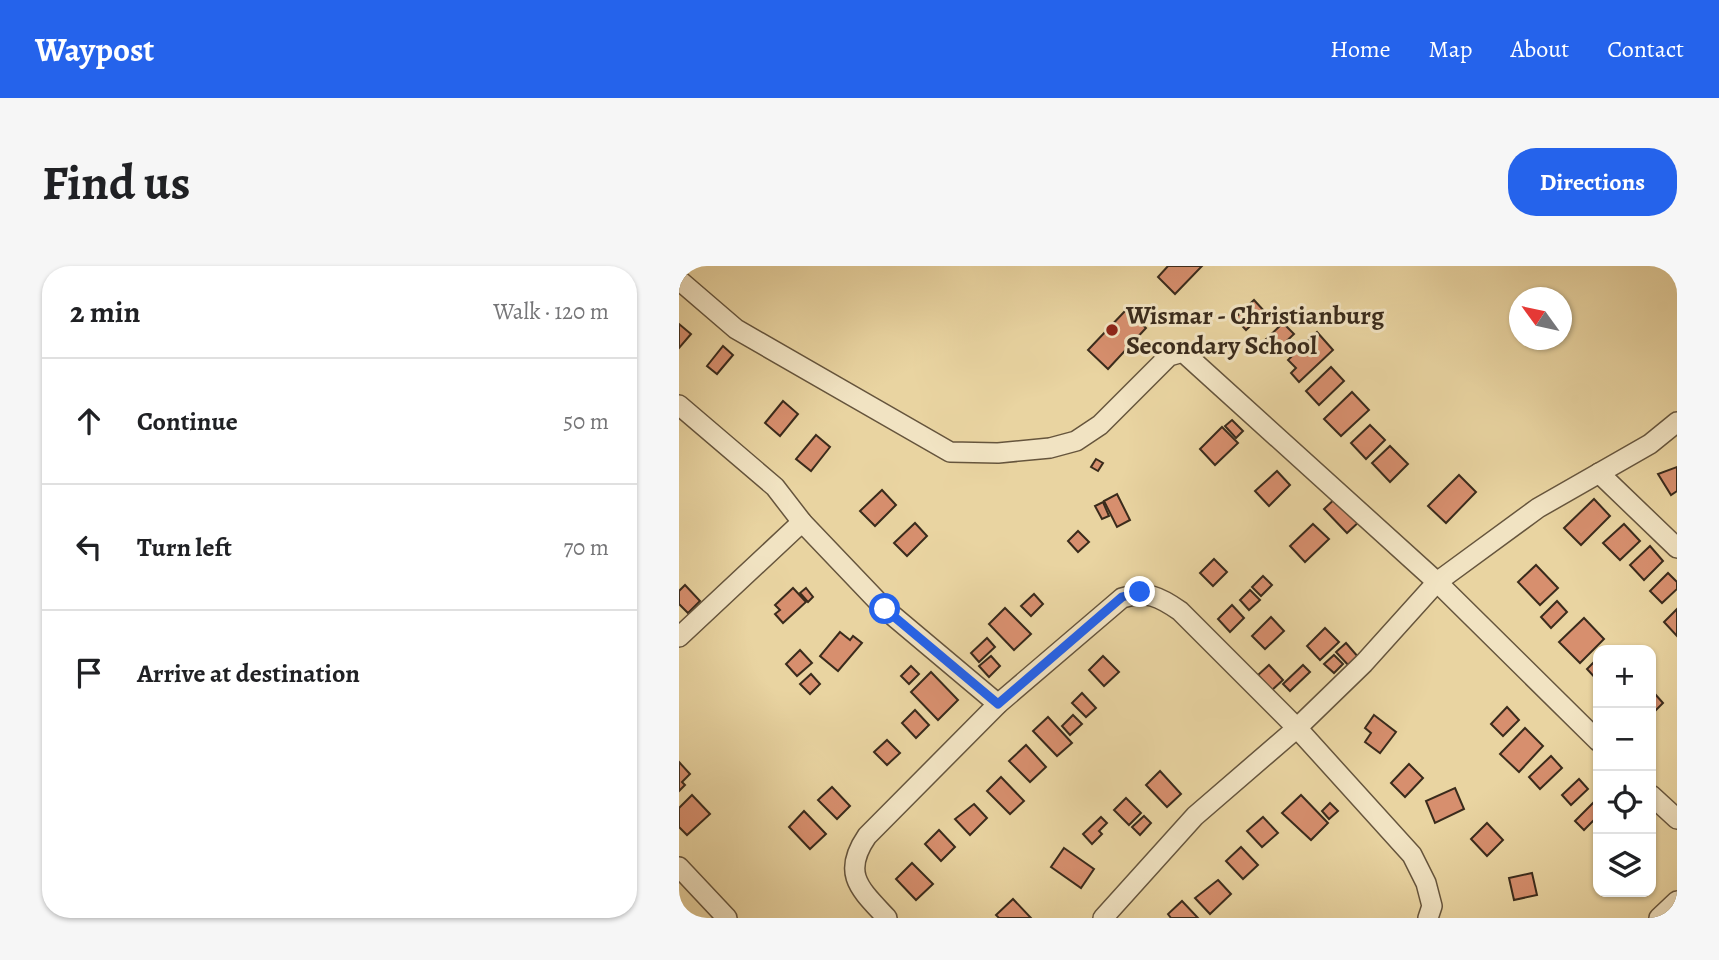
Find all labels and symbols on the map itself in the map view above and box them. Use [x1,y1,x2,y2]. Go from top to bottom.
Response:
north arrow [1509,287,1572,350]
place label: Wismar - Christianburg Secondary School [1125,298,1385,363]
marker: Wismar - Christianburg Secondary School [1104,322,1120,338]
route end [1124,576,1155,607]
route start [869,593,900,624]

